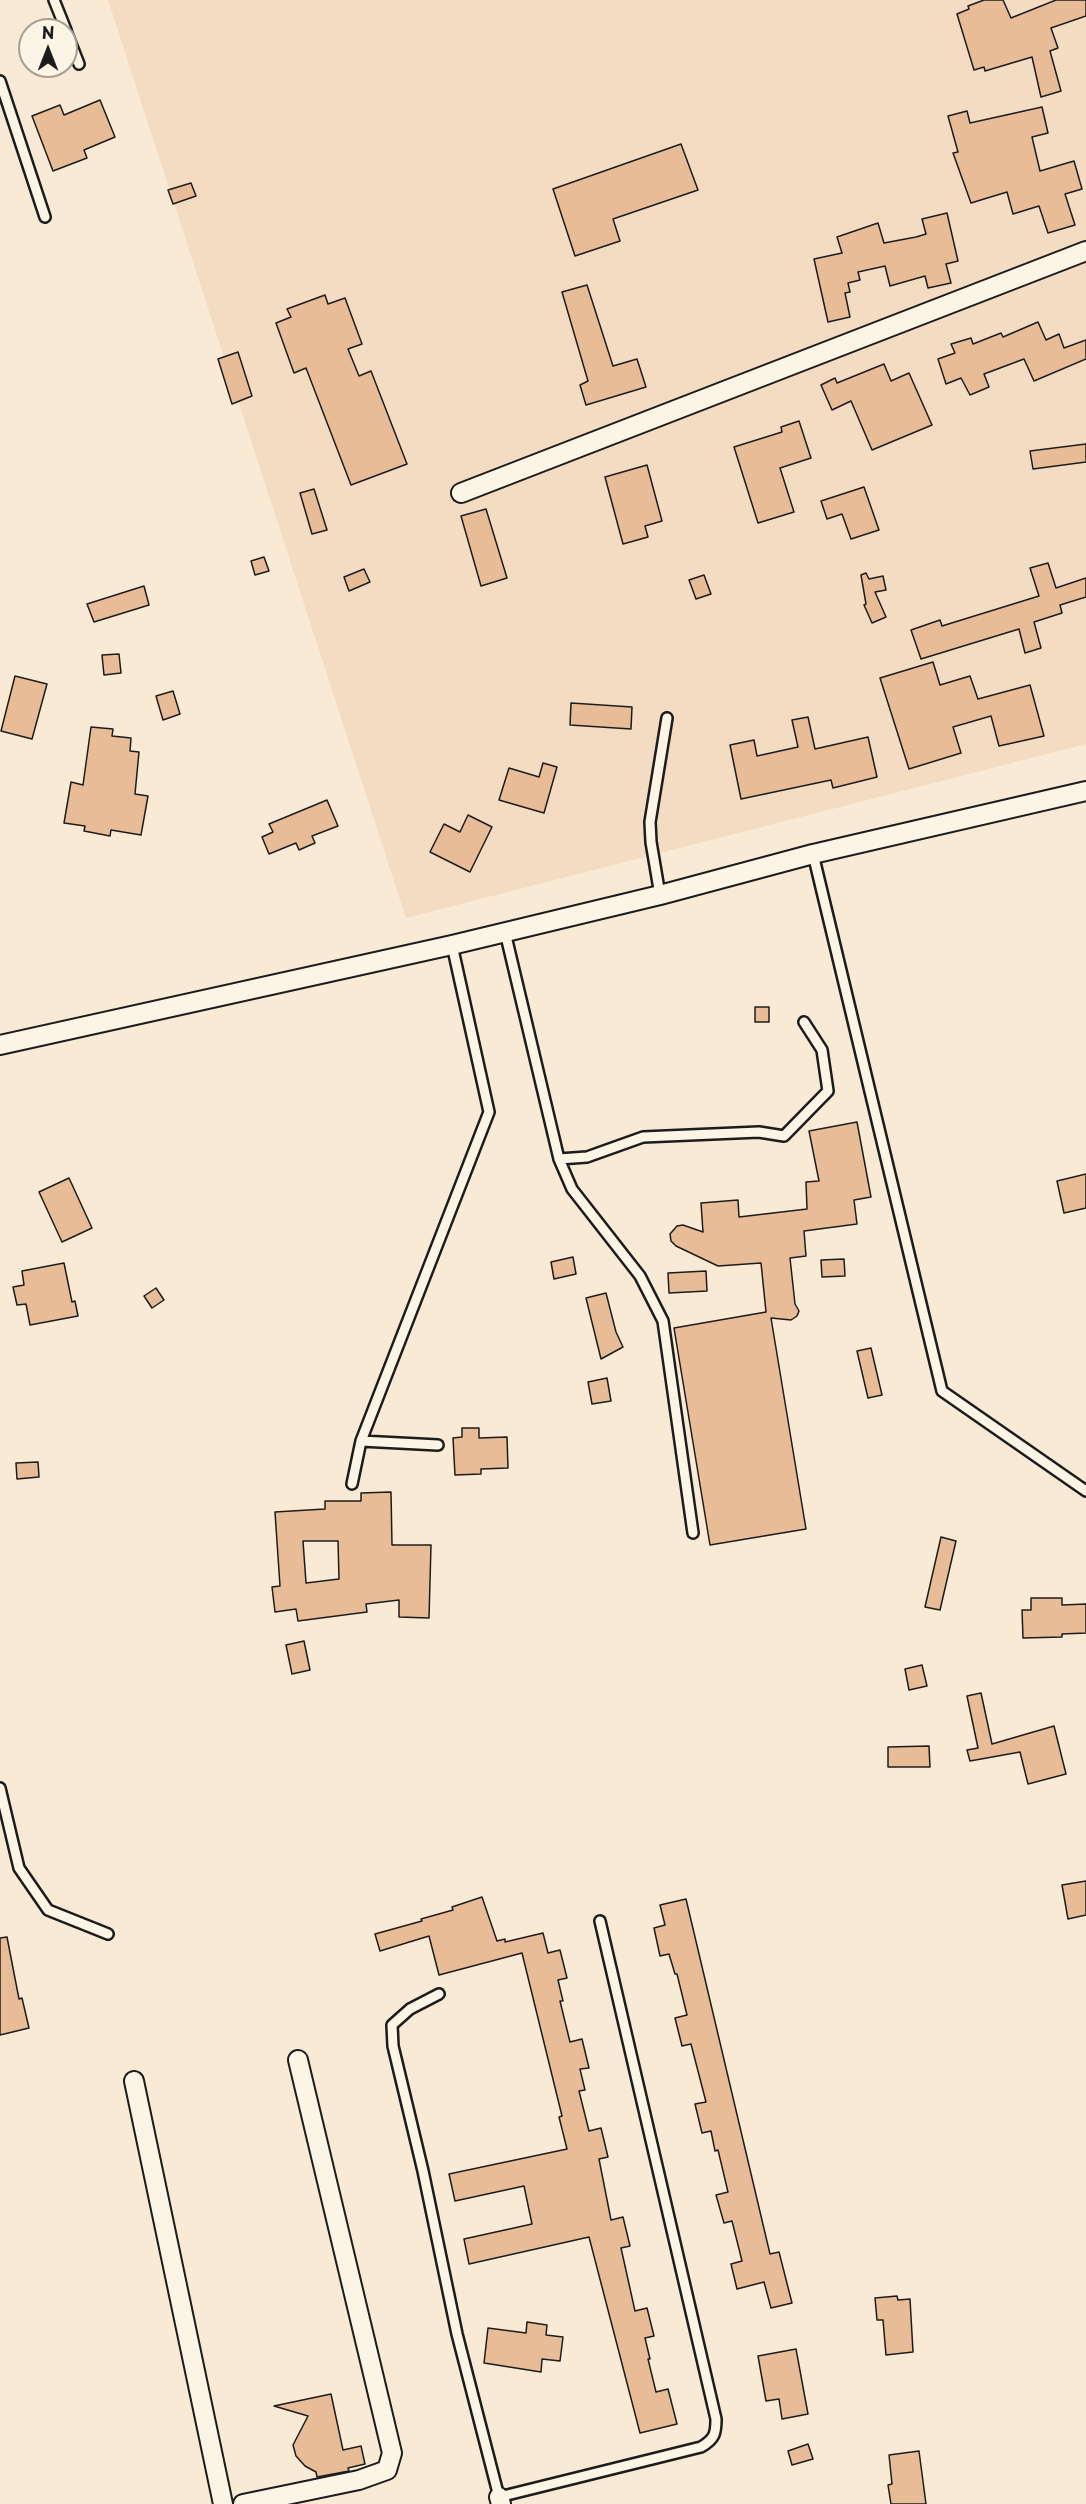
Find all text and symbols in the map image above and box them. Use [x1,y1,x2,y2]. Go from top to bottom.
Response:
north arrow [18,18,78,78]
text: N [42,20,54,44]

